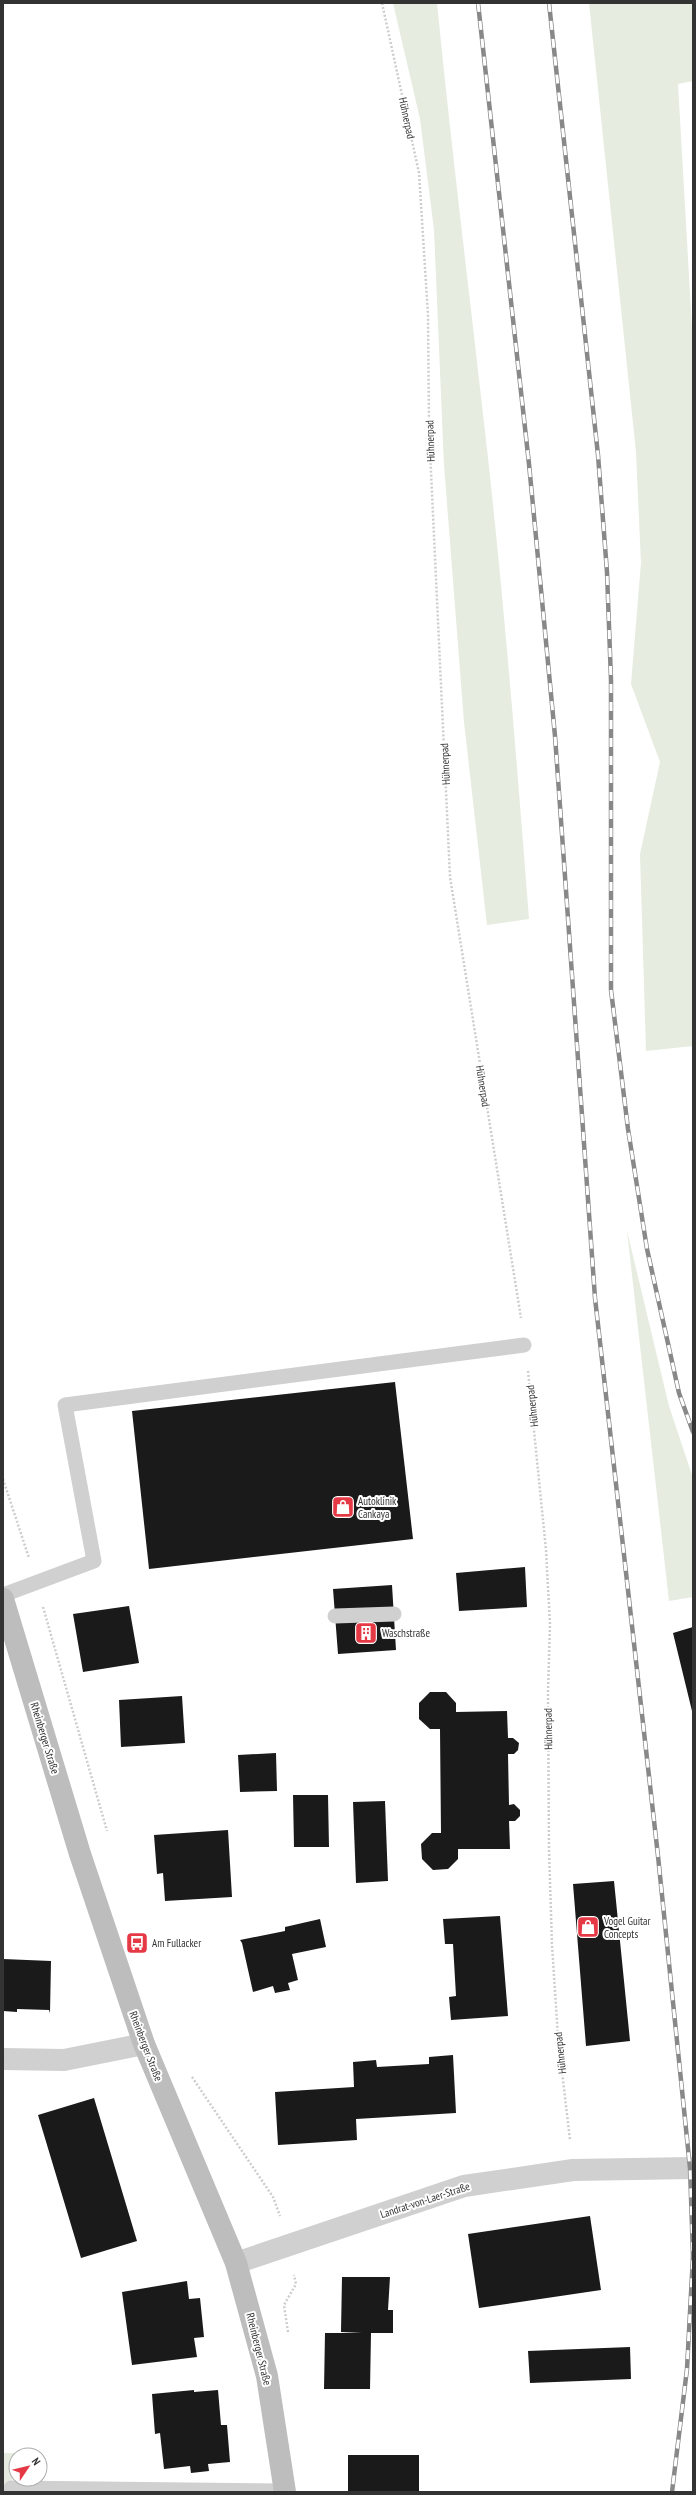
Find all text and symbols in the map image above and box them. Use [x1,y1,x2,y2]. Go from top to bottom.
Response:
street label: Hühnerpad [396,96,418,140]
street label: Hühnerpad [422,420,438,462]
street label: Hühnerpad [437,743,453,785]
street label: Hühnerpad [473,1064,493,1108]
street label: Hühnerpad [523,1384,541,1428]
shop icon: Autoklinik Cankaya [330,1494,356,1520]
place label: Autoklinik Cankaya [358,1494,397,1521]
building icon: Waschstraße [353,1620,379,1646]
place label: Waschstraße [382,1626,430,1640]
street label: Rheinberger Straße [27,1701,63,1776]
street label: Hühnerpad [541,1708,555,1750]
shop icon: Vogel Guitar Concepts [575,1914,601,1940]
place label: Vogel Guitar Concepts [603,1914,651,1941]
bus stop icon: Am Fullacker [124,1930,150,1956]
place label: Am Fullacker [152,1936,201,1950]
street label: Rheinberger Straße [126,2009,166,2083]
street label: Hühnerpad [551,2031,569,2075]
street label: Landrat-von-Laer-Straße [378,2179,472,2221]
street label: Rheinberger Straße [243,2311,275,2387]
north arrow [8,2447,48,2487]
text: N [29,2455,44,2468]

